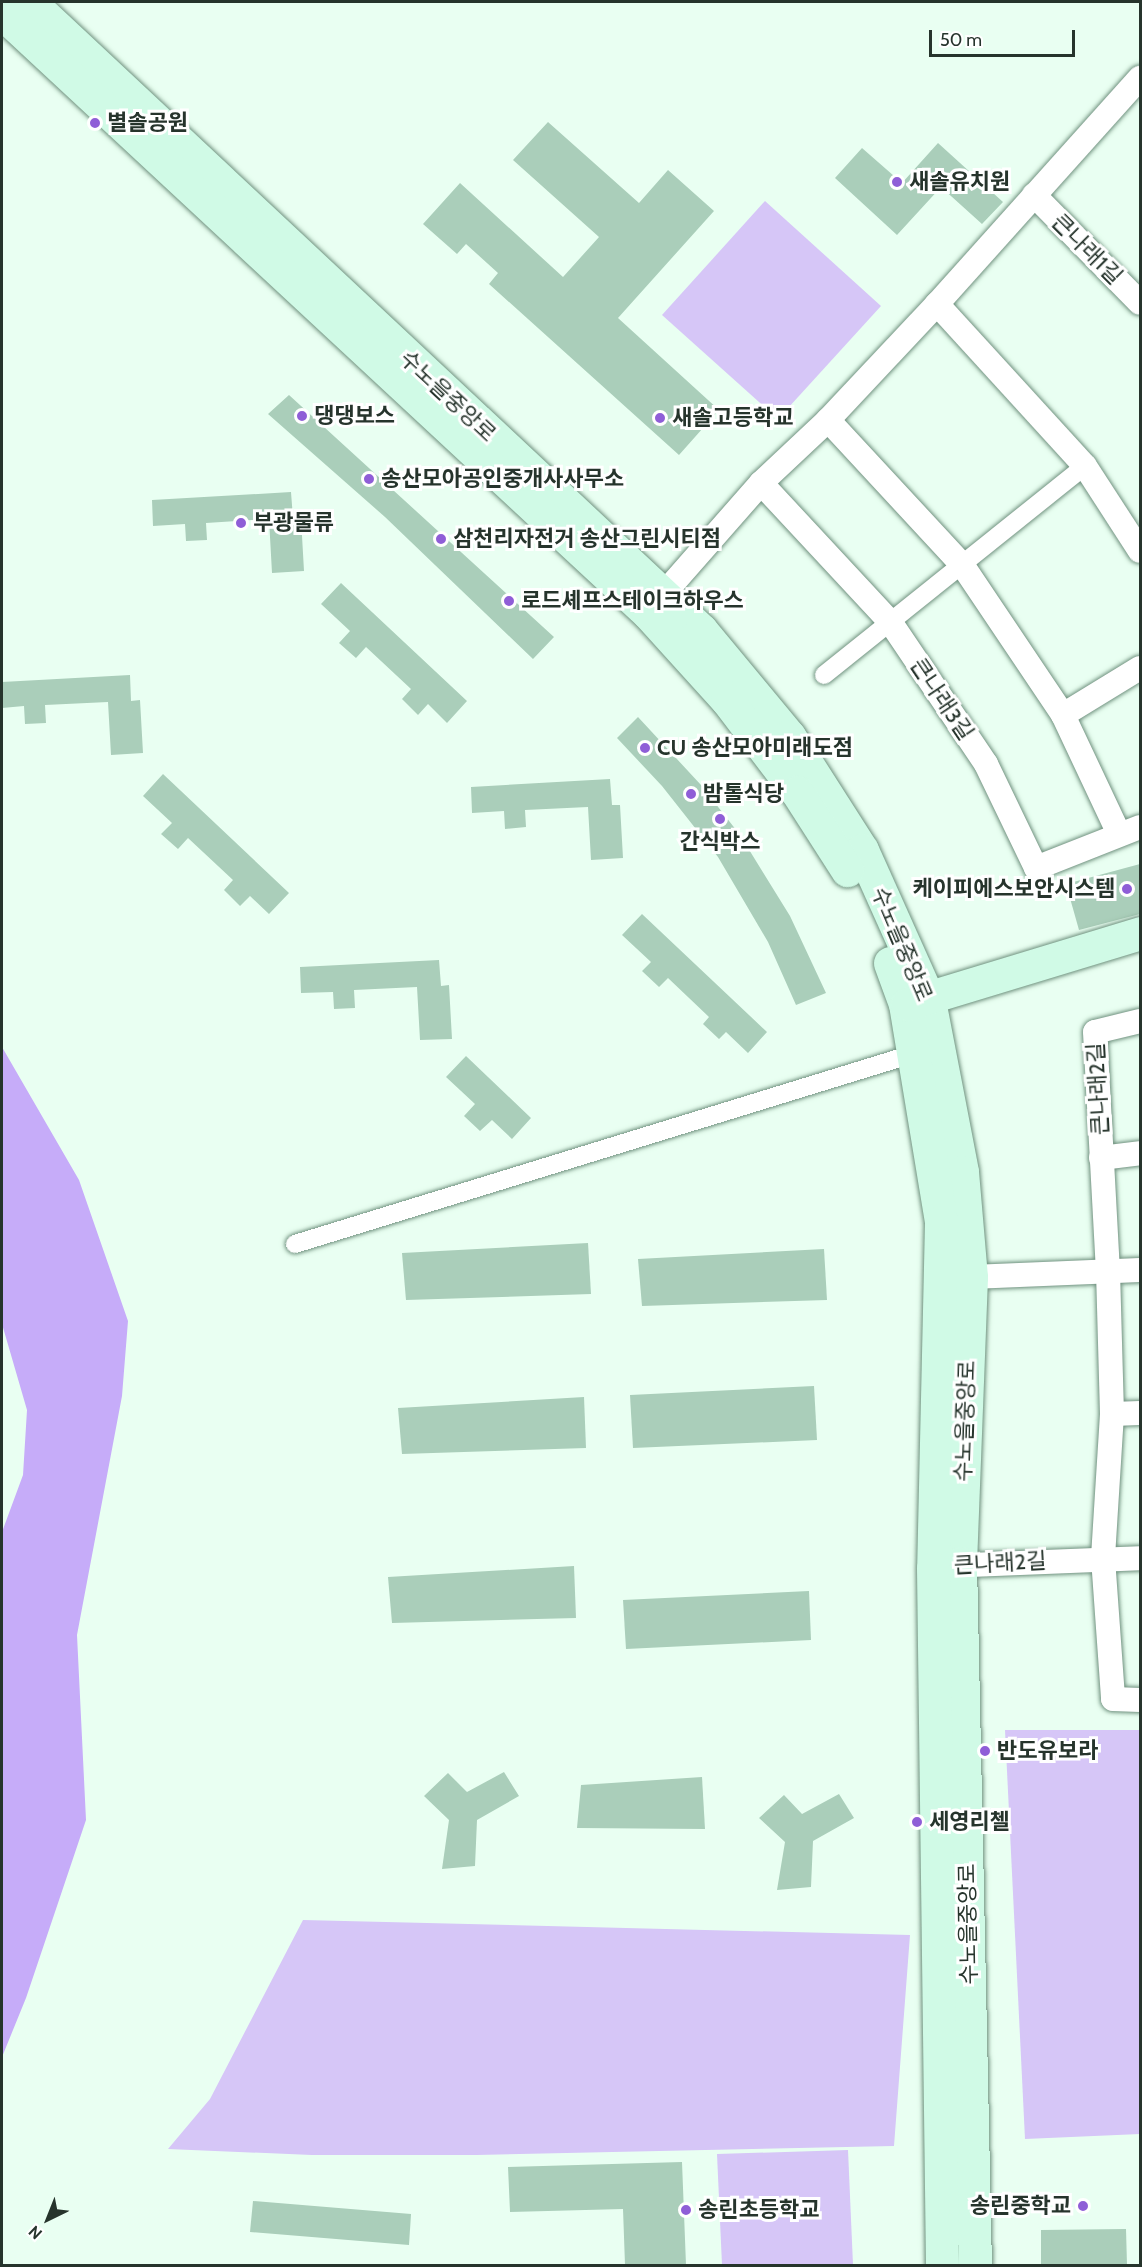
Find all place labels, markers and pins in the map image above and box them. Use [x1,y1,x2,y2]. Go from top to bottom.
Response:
place label: 별솔공원 [107,110,188,136]
marker: 별솔공원 [88,116,102,130]
place label: 새솔유치원 [909,169,1010,195]
marker: 새솔유치원 [890,175,904,189]
place label: 댕댕보스 [314,403,395,429]
place label: 새솔고등학교 [672,405,793,431]
marker: 댕댕보스 [295,409,309,423]
marker: 새솔고등학교 [653,411,667,425]
place label: 송산모아공인중개사사무소 [381,466,624,492]
marker: 송산모아공인중개사사무소 [362,472,376,486]
place label: 부광물류 [253,510,334,536]
marker: 부광물류 [234,516,248,530]
place label: 삼천리자전거 송산그린시티점 [453,526,721,552]
marker: 삼천리자전거 송산그린시티점 [434,532,448,546]
place label: 로드셰프스테이크하우스 [521,588,744,614]
marker: 로드셰프스테이크하우스 [502,594,516,608]
place label: CU 송산모아미래도점 [657,735,853,761]
marker: CU 송산모아미래도점 [638,741,652,755]
place label: 밤톨식당 [703,781,784,807]
marker: 밤톨식당 [684,787,698,801]
marker: 간식박스 [713,812,727,826]
place label: 간식박스 [680,829,760,855]
place label: 케이피에스보안시스템 [913,876,1115,902]
marker: 케이피에스보안시스템 [1120,882,1134,896]
place label: 반도유보라 [997,1738,1098,1764]
marker: 반도유보라 [978,1744,992,1758]
place label: 세영리첼 [929,1809,1010,1835]
marker: 세영리첼 [910,1815,924,1829]
place label: 송린중학교 [970,2193,1071,2219]
place label: 송린초등학교 [698,2197,819,2223]
marker: 송린중학교 [1076,2199,1090,2213]
marker: 송린초등학교 [679,2203,693,2217]

